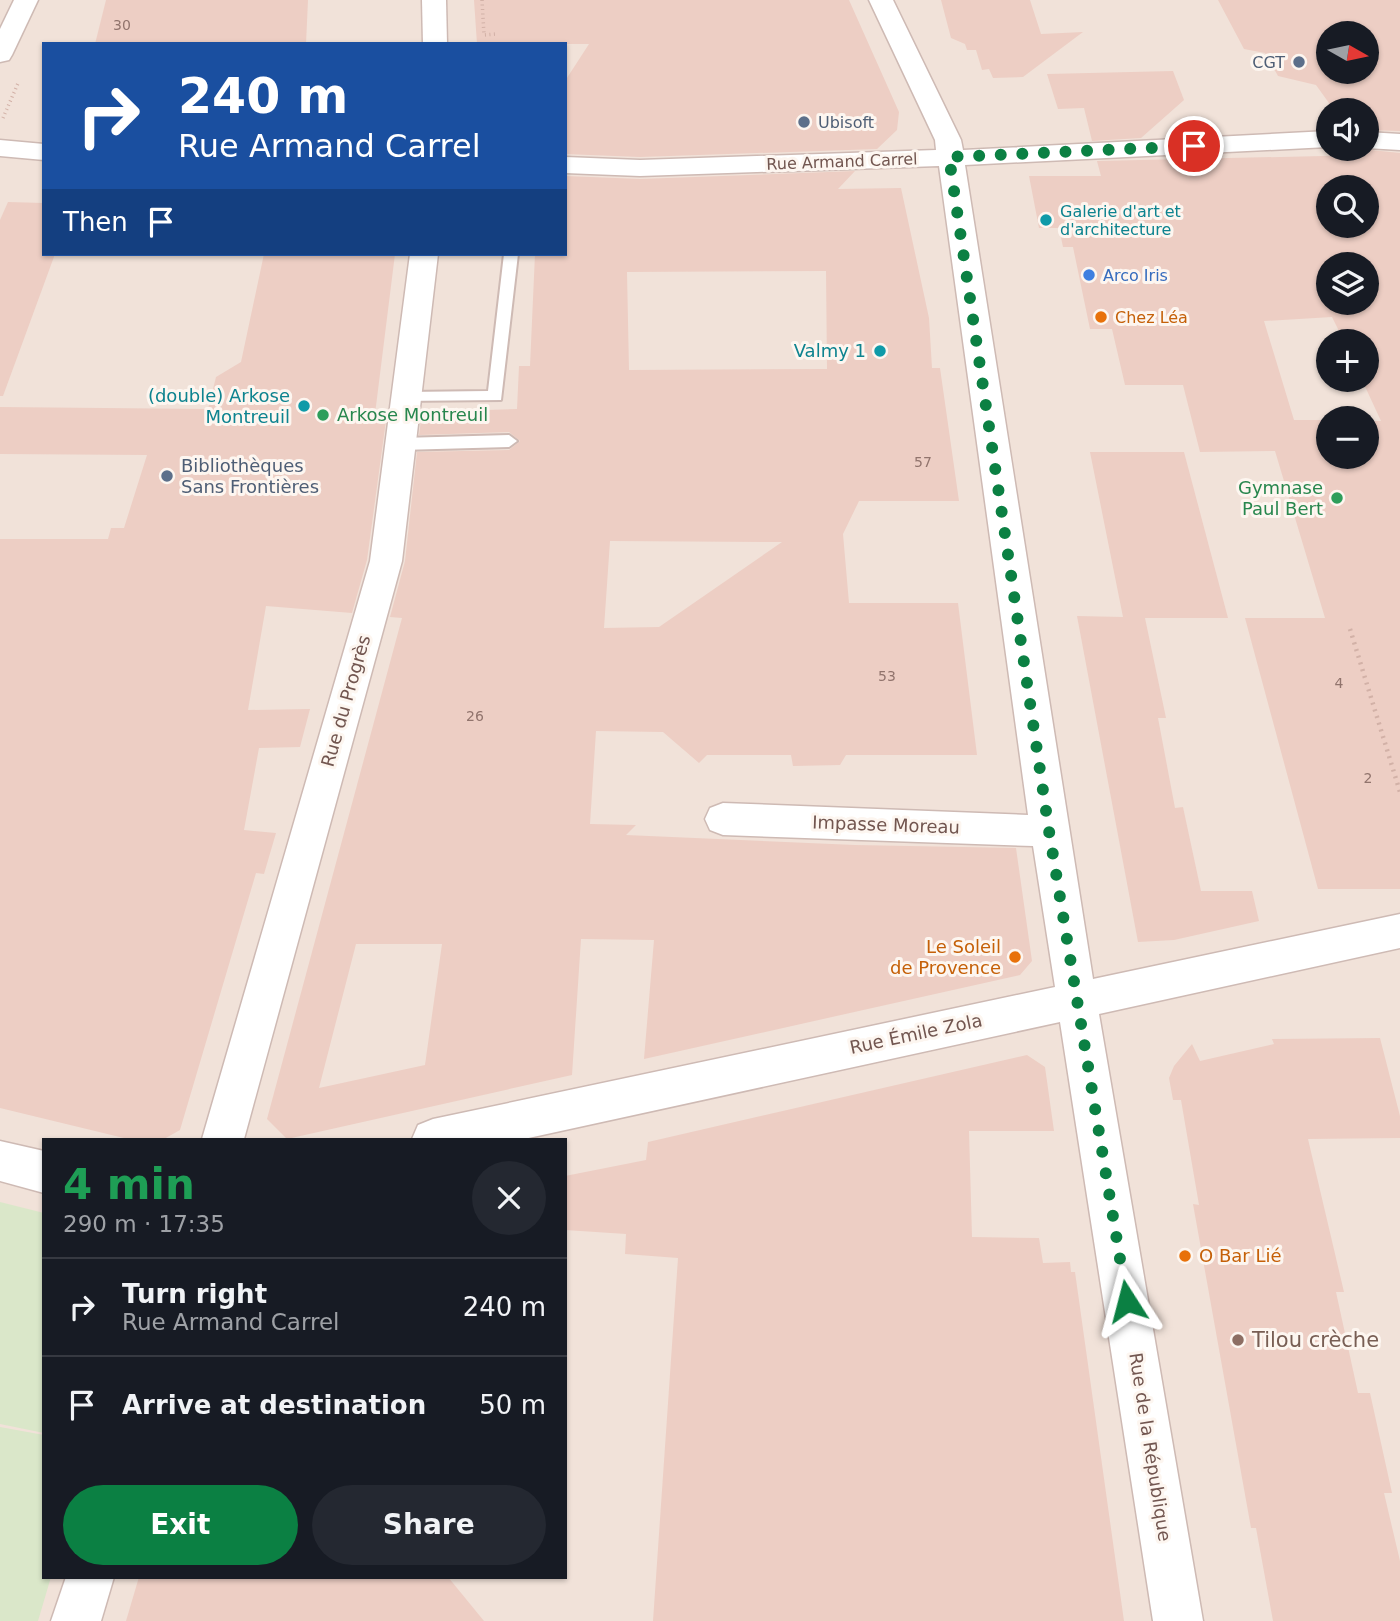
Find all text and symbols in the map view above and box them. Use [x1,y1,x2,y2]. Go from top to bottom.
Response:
house number: 30 [113,17,131,33]
north arrow [1316,21,1379,84]
map controls [1316,21,1379,469]
place label: CGT [1252,53,1285,72]
marker: CGT [1291,54,1307,70]
text: 240 m [178,68,348,125]
icon: right [63,70,154,161]
button: sound [1316,98,1379,161]
place label: Ubisoft [818,113,874,132]
marker: Ubisoft [796,114,812,130]
pin [1164,116,1224,176]
text: Rue Armand Carrel [178,127,481,165]
icon: arrive [1175,127,1213,165]
street label: Rue Armand Carrel [766,149,918,174]
button: search [1316,175,1379,238]
place label: Galerie d'art et d'architecture [1060,202,1181,239]
icon: arrive [142,203,180,241]
text: Then [63,207,128,237]
marker: Galerie d'art et d'architecture [1038,212,1054,228]
button: layers [1316,252,1379,315]
place label: Arco Iris [1103,266,1168,285]
marker: Arco Iris [1081,267,1097,283]
place label: Chez Léa [1115,308,1188,327]
marker: Chez Léa [1093,309,1109,325]
button: + [1316,329,1379,392]
place label: Valmy 1 [794,340,866,361]
marker: Valmy 1 [872,343,888,359]
place label: (double) Arkose Montreuil [148,385,290,427]
marker: (double) Arkose Montreuil [296,398,312,414]
place label: Arkose Montreuil [337,404,488,425]
button: − [1316,406,1379,469]
marker: Arkose Montreuil [315,407,331,423]
house number: 57 [914,454,932,470]
place label: Bibliothèques Sans Frontières [181,455,319,497]
marker: Bibliothèques Sans Frontières [159,468,175,484]
place label: Gymnase Paul Bert [1238,477,1323,519]
marker: Gymnase Paul Bert [1329,490,1345,506]
street label: Rue du Progrès [317,633,374,769]
house number: 53 [878,668,896,684]
house number: 4 [1335,675,1344,691]
house number: 26 [466,708,484,724]
house number: 2 [1364,770,1372,786]
street label: Impasse Moreau [812,811,960,838]
place label: Le Soleil de Provence [890,936,1001,978]
marker: Le Soleil de Provence [1007,949,1023,965]
street label: Rue Émile Zola [848,1009,984,1058]
text: 4 min [63,1160,195,1209]
button: close [472,1161,546,1235]
text: 290 m · 17:35 [63,1211,225,1237]
place label: O Bar Lié [1199,1245,1282,1266]
marker: O Bar Lié [1177,1248,1193,1264]
position arrow [1090,1264,1164,1338]
text: Turn right [122,1279,267,1309]
icon: right [63,1288,101,1326]
text: 240 m [463,1292,546,1322]
text: Rue Armand Carrel [122,1309,339,1335]
place label: Tilou crèche [1251,1328,1379,1352]
marker: Tilou crèche [1230,1332,1246,1348]
street label: Rue de la République [1125,1351,1176,1543]
icon: arrive [63,1386,101,1424]
text: Arrive at destination [122,1390,426,1420]
text: 50 m [479,1390,546,1420]
button: Exit [63,1485,298,1565]
button: Share [312,1485,546,1565]

